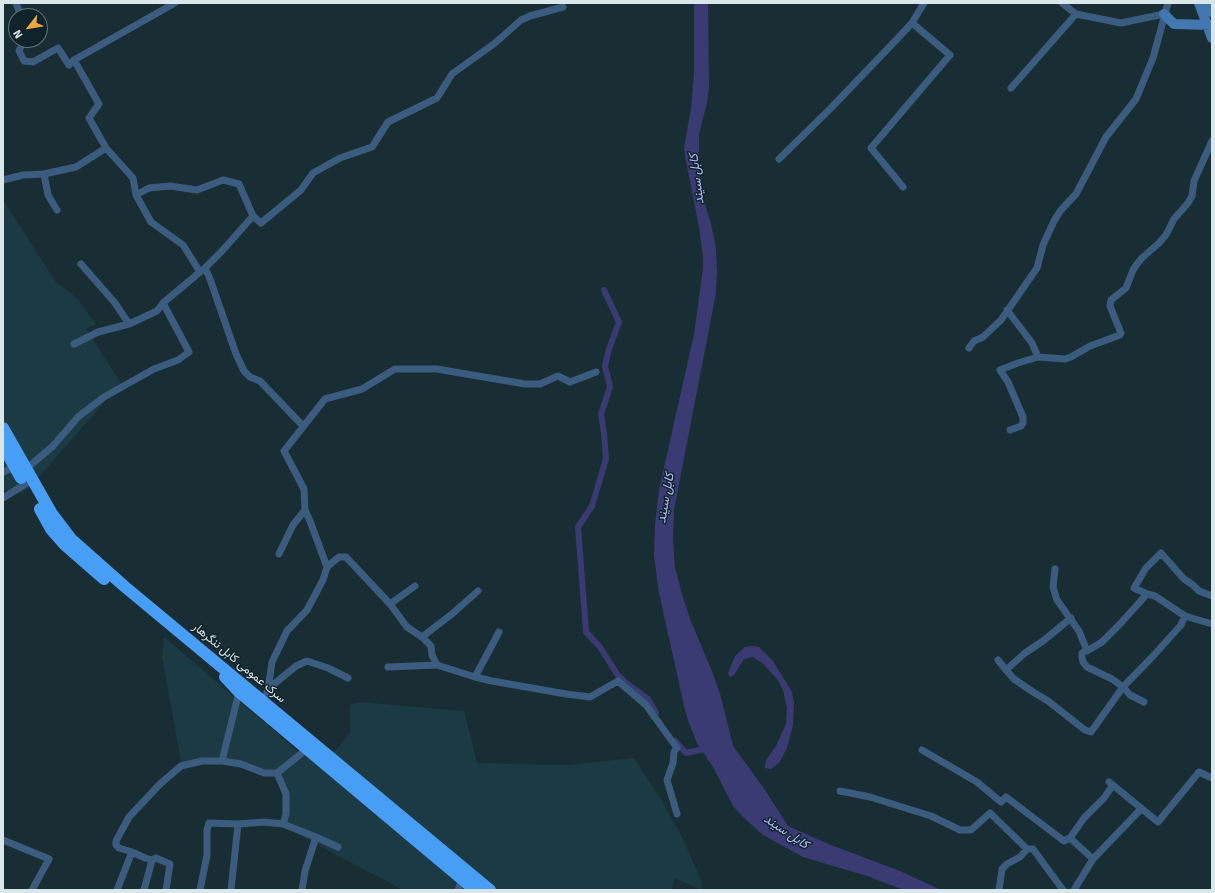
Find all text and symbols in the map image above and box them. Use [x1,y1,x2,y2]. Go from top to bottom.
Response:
north arrow [8,8,48,48]
text: N [11,27,26,41]
water label: کابل سيند [686,153,708,205]
water label: کابل سيند [654,472,678,524]
street label: سرک عمومی کابل ننگرهار [189,620,289,706]
water label: کابل سيند [761,811,811,853]

